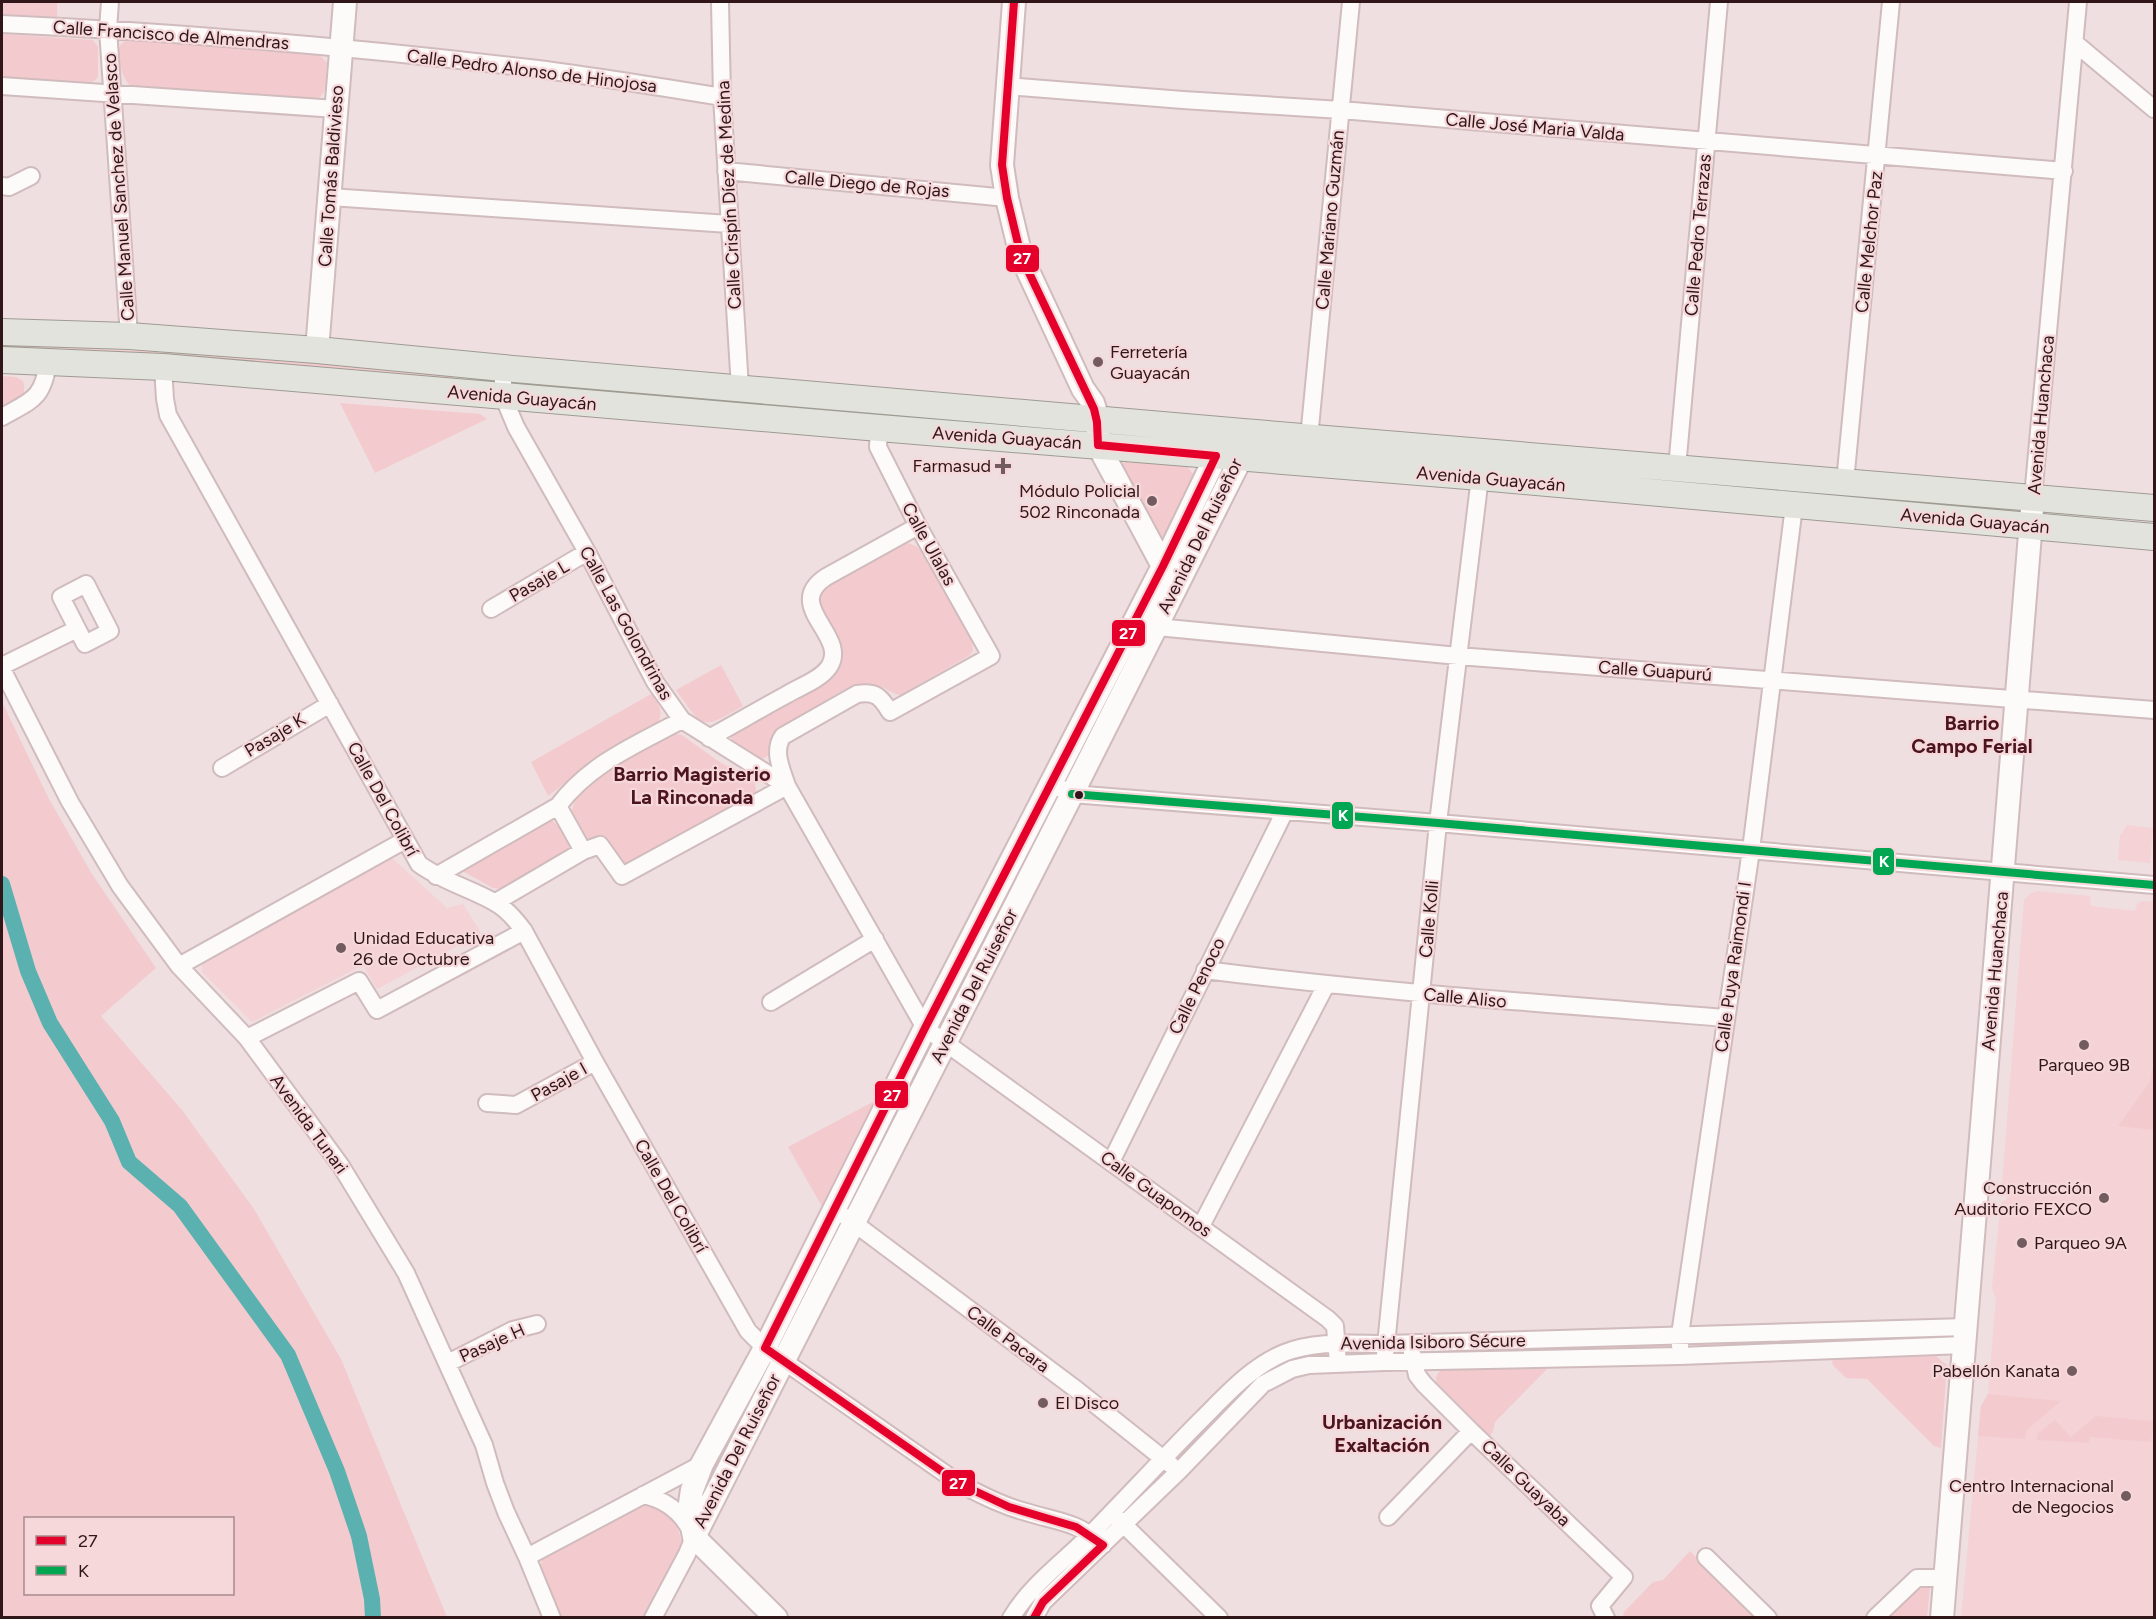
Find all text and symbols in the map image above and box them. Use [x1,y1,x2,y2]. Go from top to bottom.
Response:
street label: Calle Francisco de Almendras [52,16,290,54]
street label: Calle Pedro Alonso de Hinojosa [406,45,658,97]
street label: Calle Manuel Sanchez de Velasco [99,52,139,322]
street label: Calle Crispín Díez de Medina [712,80,746,310]
street label: Calle Tomás Baldivieso [314,84,348,268]
street label: Calle José Maria Valda [1445,108,1625,146]
street label: Calle Mariano Guzmán [1311,129,1349,311]
street label: Calle Pedro Terrazas [1680,153,1716,317]
street label: Calle Diego de Rojas [784,166,950,202]
street label: Calle Melchor Paz [1851,170,1887,314]
line badge: 27 [1005,244,1040,273]
text: 27 [1013,249,1031,268]
street label: Avenida Huanchaca [2023,334,2059,496]
place label: Ferretería Guayacán [1110,341,1190,384]
marker: Ferretería Guayacán [1091,355,1105,369]
street label: Avenida Guayacán [447,381,597,415]
street label: Avenida Guayacán [932,422,1082,454]
place label: Farmasud [913,455,991,477]
street label: Avenida Del Ruiseñor [1153,455,1247,617]
marker: Farmasud [996,459,1010,473]
street label: Avenida Guayacán [1416,462,1566,496]
place label: Módulo Policial 502 Rinconada [1019,480,1140,523]
marker: Módulo Policial 502 Rinconada [1145,494,1159,508]
street label: Calle Ulalas [897,499,961,589]
street label: Avenida Guayacán [1900,504,2050,538]
street label: Calle Las Golondrinas [575,542,677,704]
street label: Pasaje L [505,555,573,607]
line badge: 27 [1111,619,1146,647]
text: 27 [1119,624,1137,643]
street label: Calle Guapurú [1597,656,1713,686]
street label: Pasaje K [241,708,309,762]
district label: Barrio Campo Ferial [1911,711,2033,758]
street label: Calle Del Colibrí [343,738,424,861]
district label: Barrio Magisterio La Rinconada [613,762,771,809]
unlabelled marker [1073,789,1085,801]
line badge: K [1331,801,1354,830]
text: K [1338,806,1349,825]
line badge: K [1872,847,1895,876]
text: K [1879,852,1890,871]
street label: Calle Kolli [1415,879,1443,959]
street label: Calle Puya Raimondi I [1710,880,1756,1054]
street label: Avenida Huanchaca [1977,890,2013,1052]
street label: Avenida Del Ruiseñor [926,905,1022,1067]
place label: Unidad Educativa 26 de Octubre [353,927,494,970]
street label: Calle Penoco [1164,934,1230,1038]
marker: Unidad Educativa 26 de Octubre [334,941,348,955]
street label: Calle Aliso [1422,983,1508,1013]
marker: Parqueo 9B [2077,1038,2091,1052]
place label: Parqueo 9B [2038,1054,2130,1076]
street label: Pasaje I [527,1058,591,1106]
street label: Avenida Tunari [265,1070,353,1178]
line badge: 27 [874,1080,909,1109]
text: 27 [883,1086,901,1105]
street label: Calle Del Colibrí [630,1135,713,1257]
street label: Calle Guapomos [1096,1146,1216,1242]
place label: Construcción Auditorio FEXCO [1954,1177,2092,1220]
marker: Construcción Auditorio FEXCO [2097,1191,2111,1205]
place label: Parqueo 9A [2034,1232,2127,1254]
marker: Parqueo 9A [2015,1236,2029,1250]
street label: Calle Pacara [962,1301,1054,1377]
street label: Pasaje H [456,1319,528,1367]
street label: Avenida Isiboro Sécure [1340,1329,1526,1355]
place label: Pabellón Kanata [1932,1360,2060,1382]
marker: Pabellón Kanata [2065,1364,2079,1378]
street label: Avenida Del Ruiseñor [689,1370,785,1532]
place label: El Disco [1055,1392,1119,1414]
marker: El Disco [1036,1396,1050,1410]
district label: Urbanización Exaltación [1322,1410,1442,1457]
street label: Calle Guayaba [1477,1435,1575,1531]
line badge: 27 [941,1469,976,1497]
text: 27 [949,1474,967,1493]
place label: Centro Internacional de Negocios [1949,1475,2114,1518]
marker: Centro Internacional de Negocios [2119,1489,2133,1503]
legend [24,1517,234,1595]
text: 27 [78,1530,98,1552]
text: K [78,1560,89,1582]

